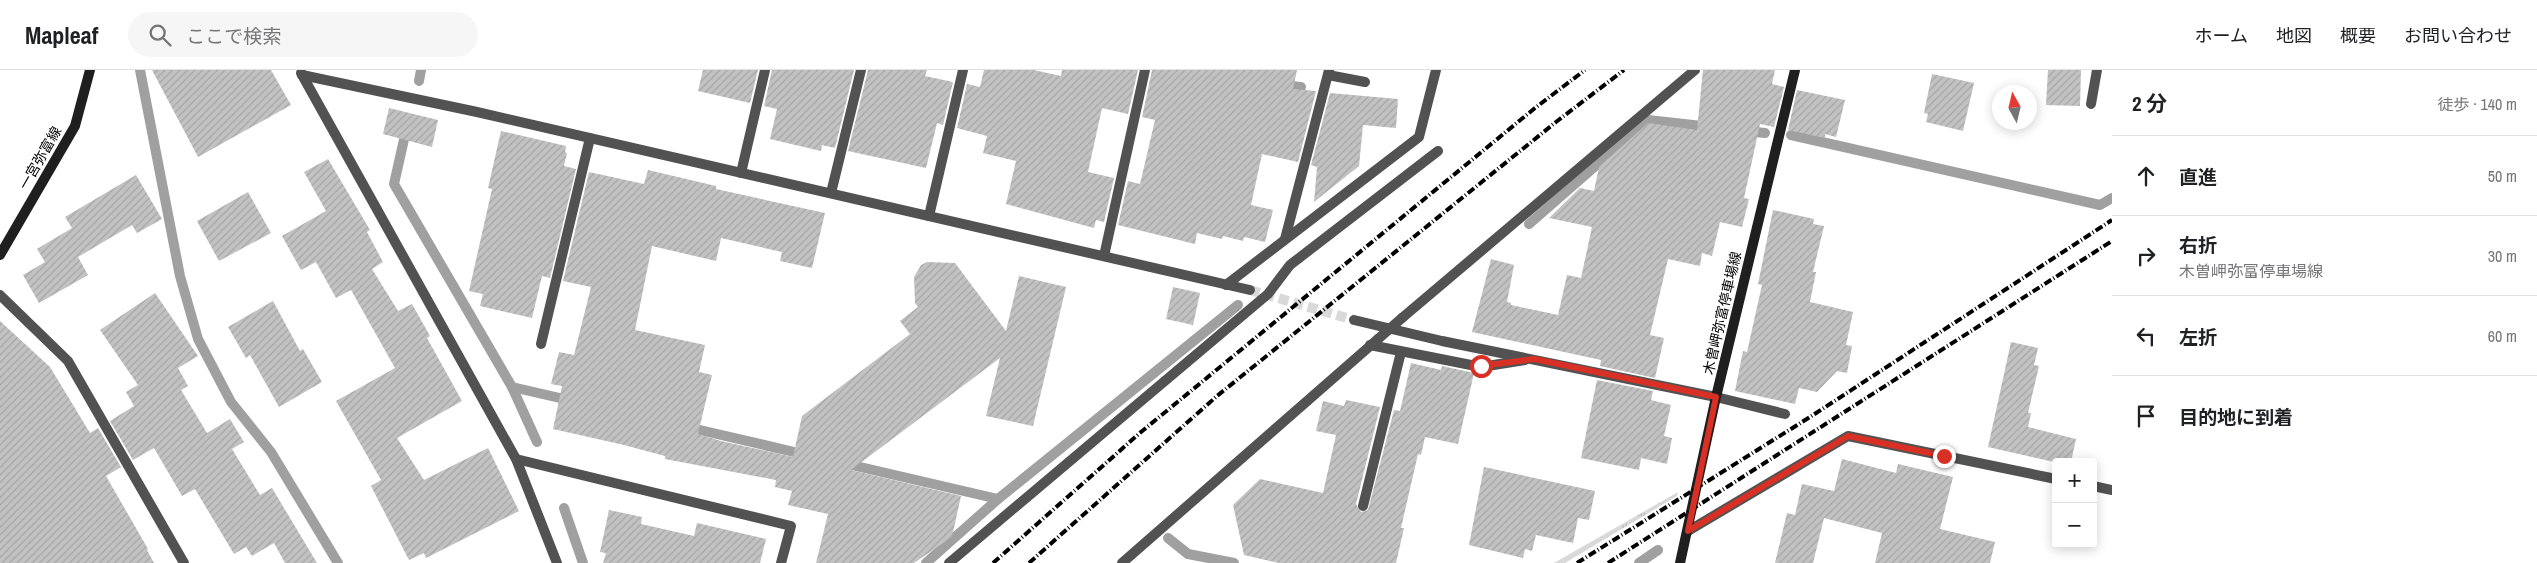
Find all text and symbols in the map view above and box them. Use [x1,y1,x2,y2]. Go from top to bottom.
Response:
search box [128,12,478,57]
text: Mapleaf [25,19,98,51]
icon: search [146,21,174,49]
text: ここで検索 [186,23,281,49]
text: ホーム [2195,23,2248,48]
text: 地図 [2276,23,2312,48]
text: 概要 [2340,23,2376,48]
text: お問い合わせ [2404,23,2512,48]
north arrow [1992,85,2037,130]
text: 2 分 [2132,89,2167,118]
text: 徒歩 · 140 m [2438,93,2517,115]
street label: 一宮弥富線 [15,123,65,193]
icon: ahead [2132,162,2160,190]
text: 直進 [2179,164,2217,190]
text: 50 m [2488,165,2517,187]
text: 右折 [2179,232,2217,258]
icon: right [2132,242,2160,270]
text: 30 m [2488,245,2517,267]
street label: 木曽岬弥富停車場線 [1699,250,1745,376]
text: 木曽岬弥富停車場線 [2179,260,2323,282]
icon: left [2132,322,2160,350]
text: 左折 [2179,324,2217,350]
text: 60 m [2488,325,2517,347]
route start [1470,355,1493,378]
icon: arrive [2132,402,2160,430]
text: 目的地に到着 [2179,404,2293,430]
route end [1933,445,1956,468]
map controls [2052,458,2097,548]
button: + [2052,458,2097,503]
button: − [2052,503,2097,548]

